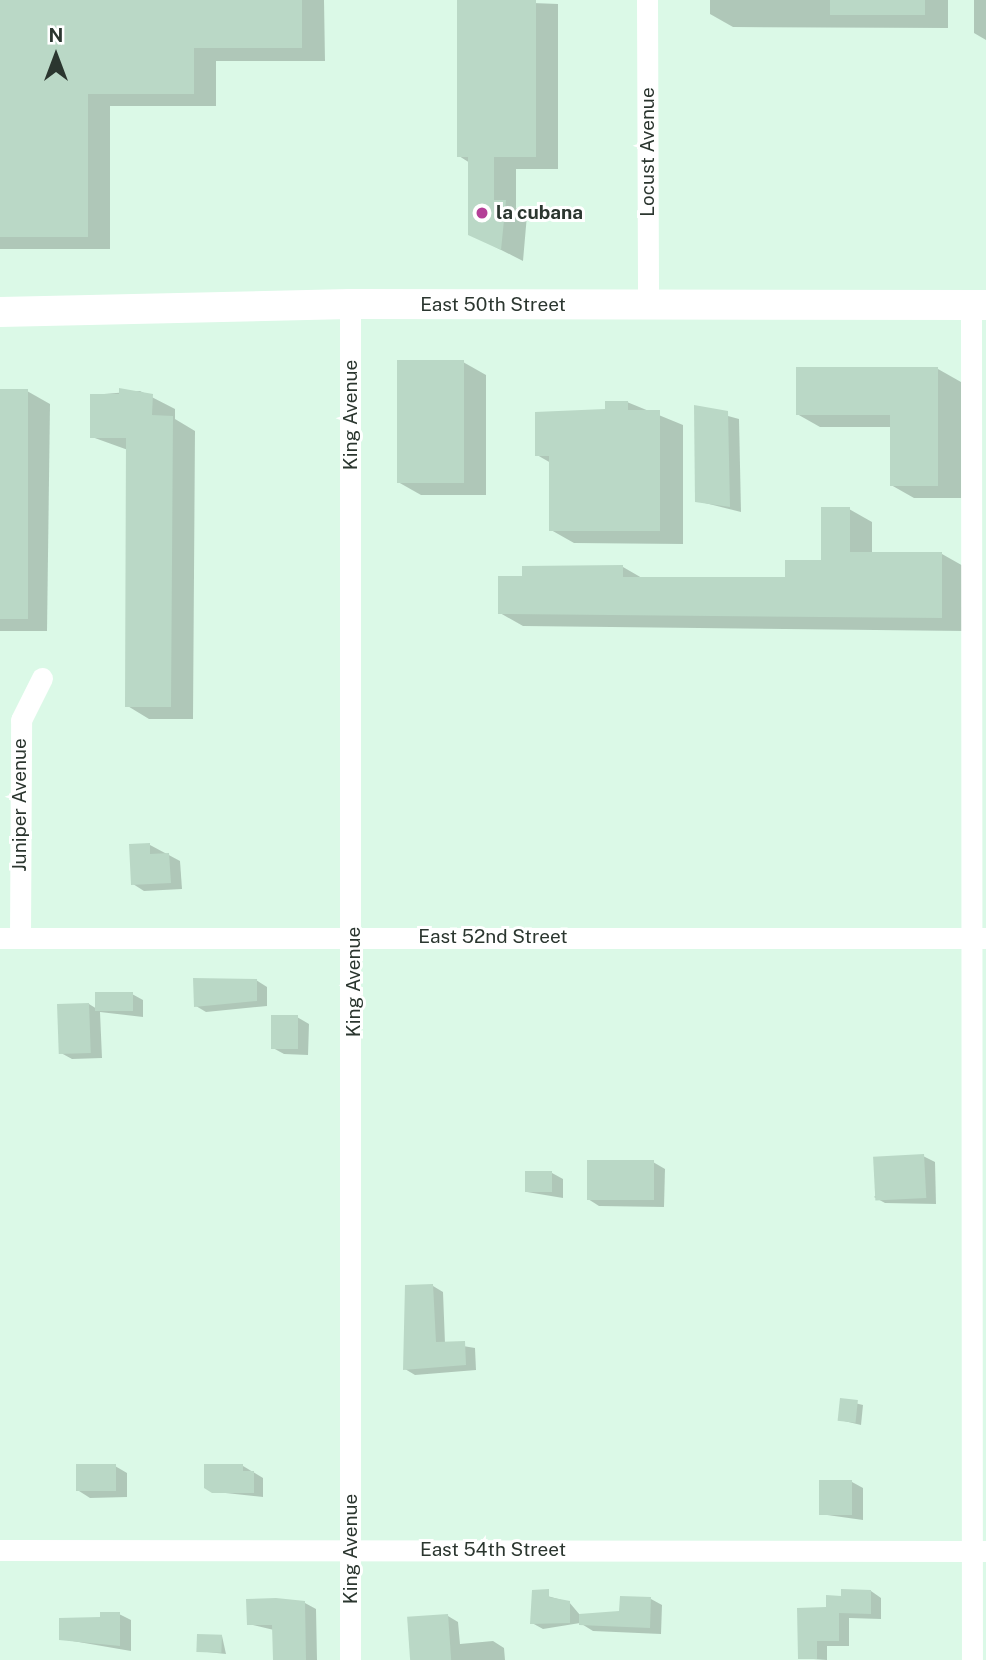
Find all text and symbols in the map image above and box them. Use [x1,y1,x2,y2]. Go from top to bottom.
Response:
north arrow [21,21,91,91]
text: N [49,24,63,46]
street label: Locust Avenue [637,87,659,217]
place label: la cubana [496,202,583,224]
marker: la cubana [474,205,490,221]
street label: East 50th Street [420,294,566,316]
street label: King Avenue [340,360,362,470]
street label: Juniper Avenue [9,738,31,872]
street label: East 52nd Street [418,926,568,948]
street label: King Avenue [343,927,365,1037]
street label: King Avenue [340,1494,362,1604]
street label: East 54th Street [420,1539,566,1561]

